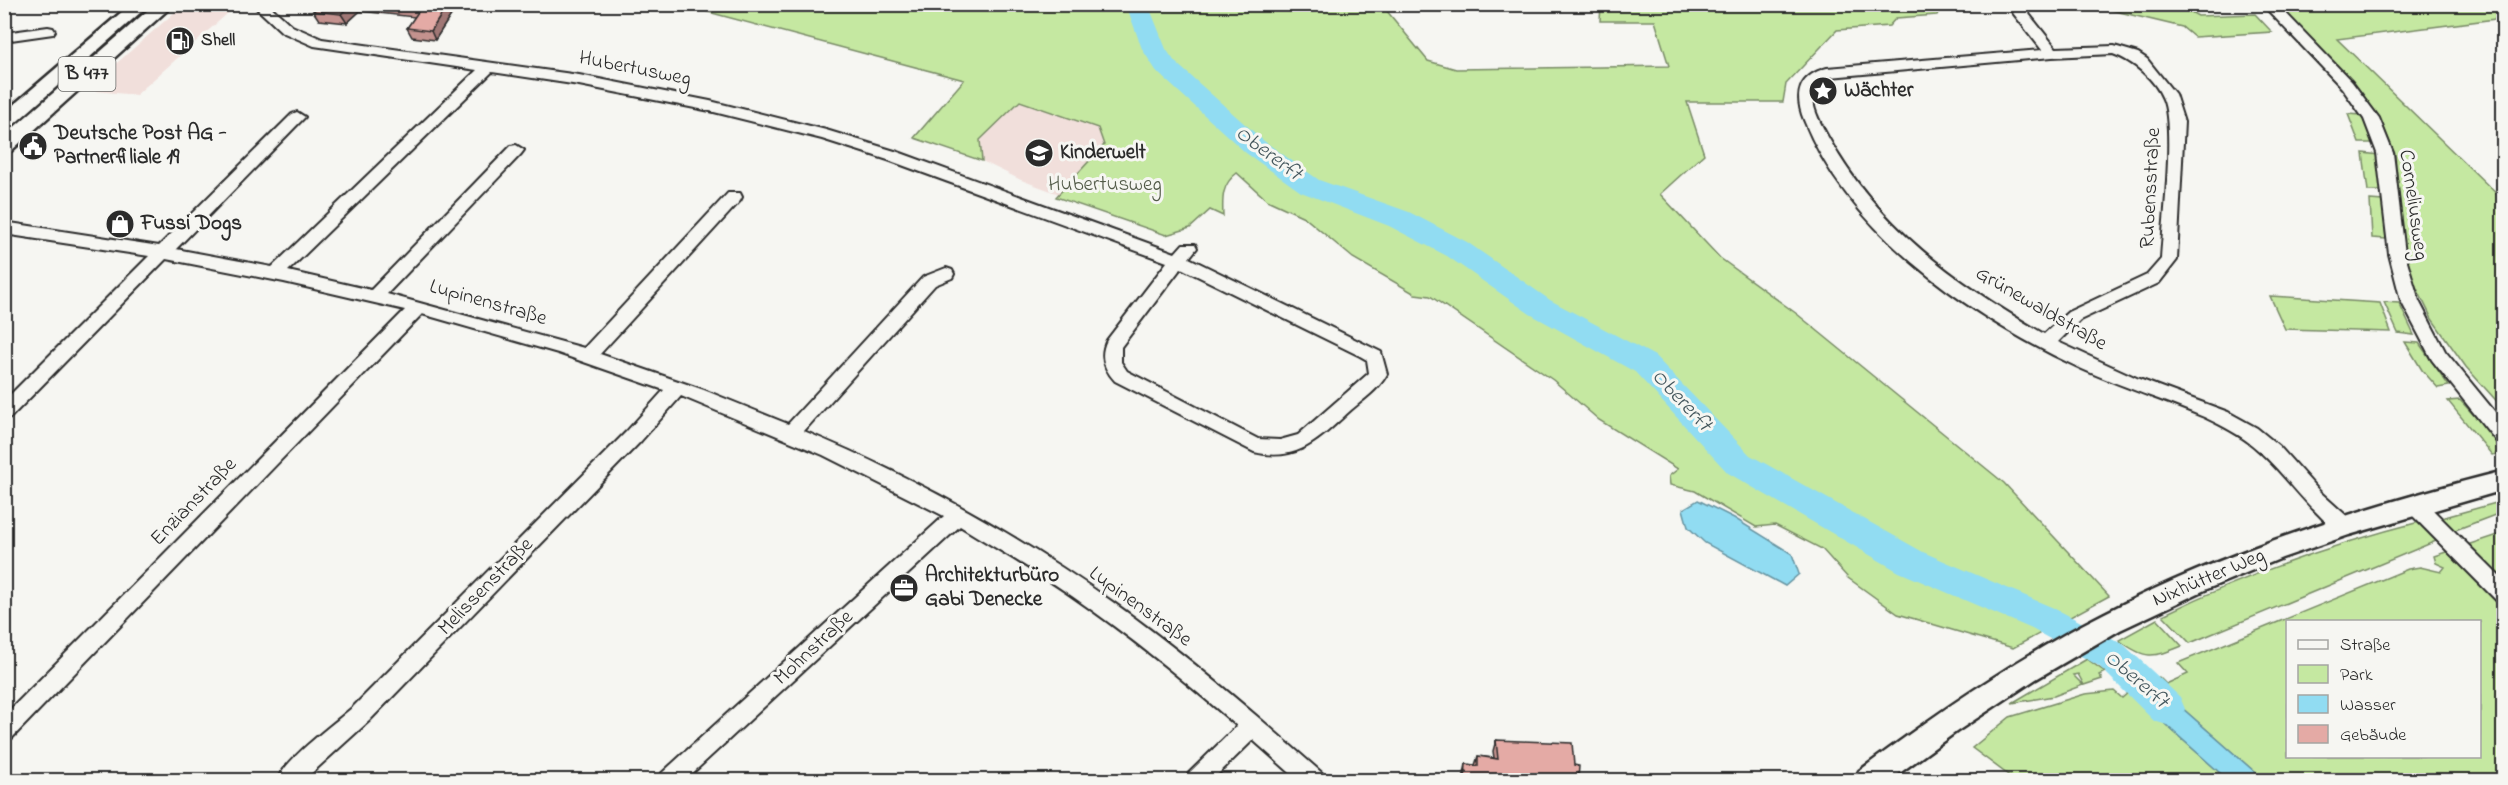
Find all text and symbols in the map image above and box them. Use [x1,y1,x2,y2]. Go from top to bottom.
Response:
fuel station icon: Shell [164,25,196,57]
place label: Shell [201,28,235,54]
street label: Hubertusweg [576,43,694,97]
road number: B 477 [58,57,116,91]
place icon: Wächter [1807,75,1839,107]
place label: Wächter [1844,76,1914,106]
water label: Obererft [1228,118,1310,191]
place label: Deutsche Post AG - Partnerfiliale 19 [53,119,227,173]
street label: Rubensstraße [2133,126,2169,249]
public building icon: Deutsche Post AG - Partnerfiliale 19 [17,130,49,162]
school or university icon: Kinderwelt [1023,137,1055,169]
place label: Kinderwelt [1060,138,1147,168]
street label: Corneliusweg [2388,148,2436,262]
park label: Hubertusweg [1048,170,1162,202]
shop icon: Fussi Dogs [104,208,136,240]
place label: Fussi Dogs [140,209,242,241]
street label: Grünewaldstraße [1969,259,2113,359]
street label: Lupinenstraße [426,272,551,334]
water label: Obererft [1643,362,1720,442]
street label: Enzianstraße [144,450,245,553]
street label: Melissenstraße [431,531,541,643]
street label: Nixhütter Weg [2148,541,2271,617]
street label: Lupinenstraße [1082,559,1198,655]
place label: Architekturbüro Gabi Denecke [925,561,1059,615]
office icon: Architekturbüro Gabi Denecke [888,572,920,604]
street label: Mohnstraße [767,603,861,693]
legend [2286,620,2481,758]
text: Straße [2340,633,2391,659]
water label: Obererft [2097,643,2177,719]
text: Park [2340,663,2373,689]
text: Wasser [2340,693,2396,719]
text: Gebäude [2340,723,2407,749]

